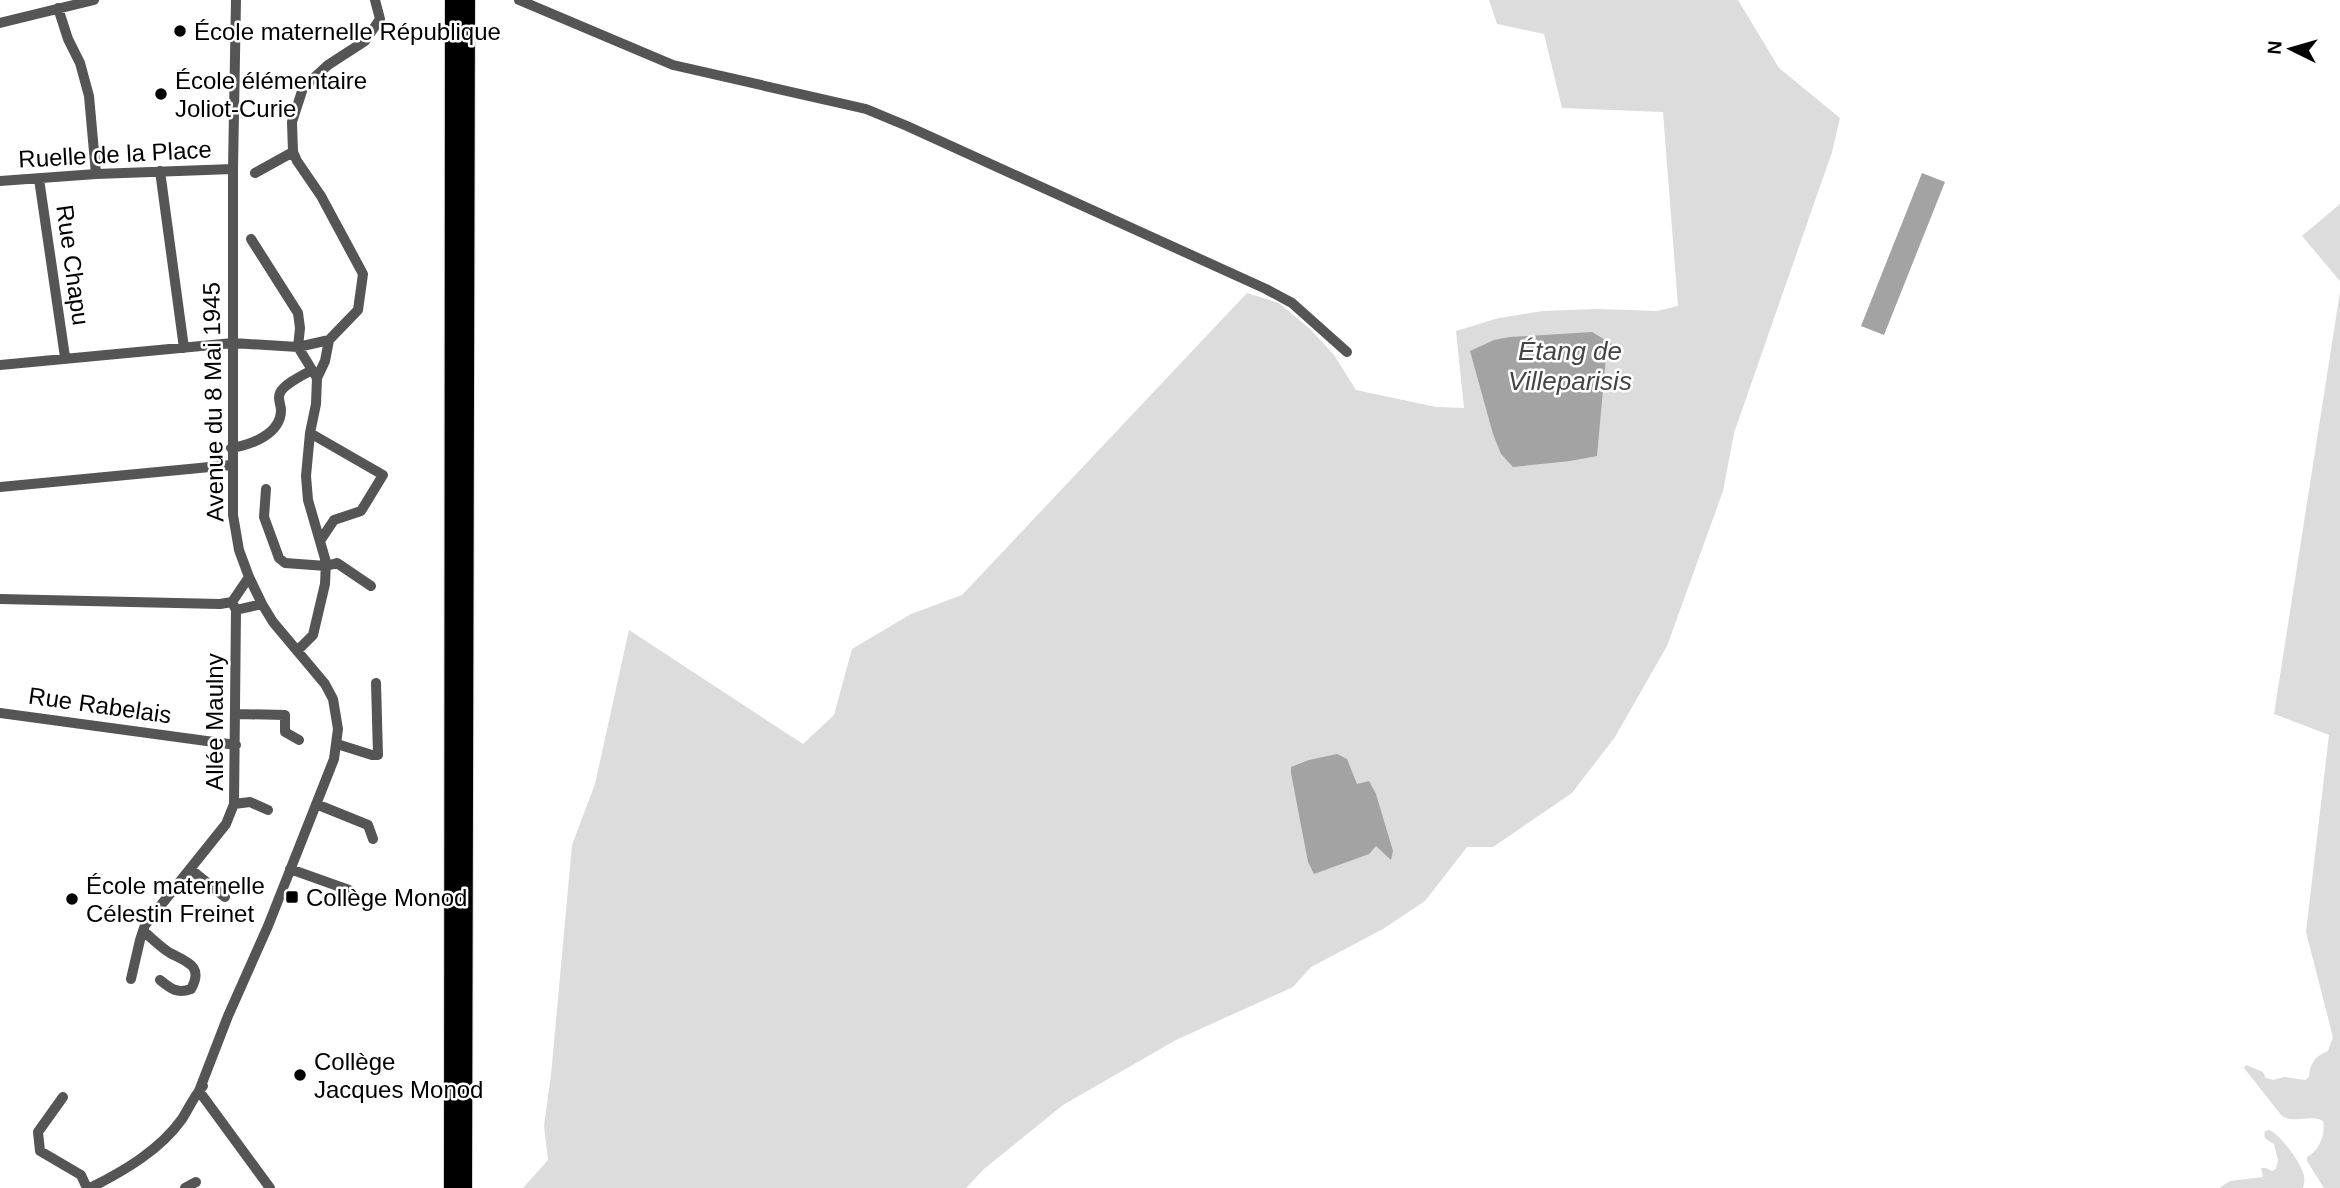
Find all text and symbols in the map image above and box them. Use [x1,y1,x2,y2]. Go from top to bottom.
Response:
north arrow [2256,14,2326,84]
place label: École maternelle République [194,18,501,45]
marker: École maternelle République [172,23,188,39]
text: N [2264,40,2286,55]
place label: École élémentaire Joliot-Curie [175,67,367,122]
marker: École élémentaire Joliot-Curie [153,86,169,102]
street label: Ruelle de la Place [18,135,212,173]
street label: Rue Chapu [51,203,95,327]
street label: Avenue du 8 Mai 1945 [197,282,229,522]
water label: Étang de Villeparisis [1508,336,1632,396]
street label: Allée Maulny [201,653,228,791]
street label: Rue Rabelais [27,682,173,728]
place label: École maternelle Célestin Freinet [86,872,265,927]
place label: Collège Monod [306,884,467,911]
marker: Collège Monod [284,889,300,905]
marker: École maternelle Célestin Freinet [64,891,80,907]
place label: Collège Jacques Monod [314,1048,483,1103]
marker: Collège Jacques Monod [292,1067,308,1083]

